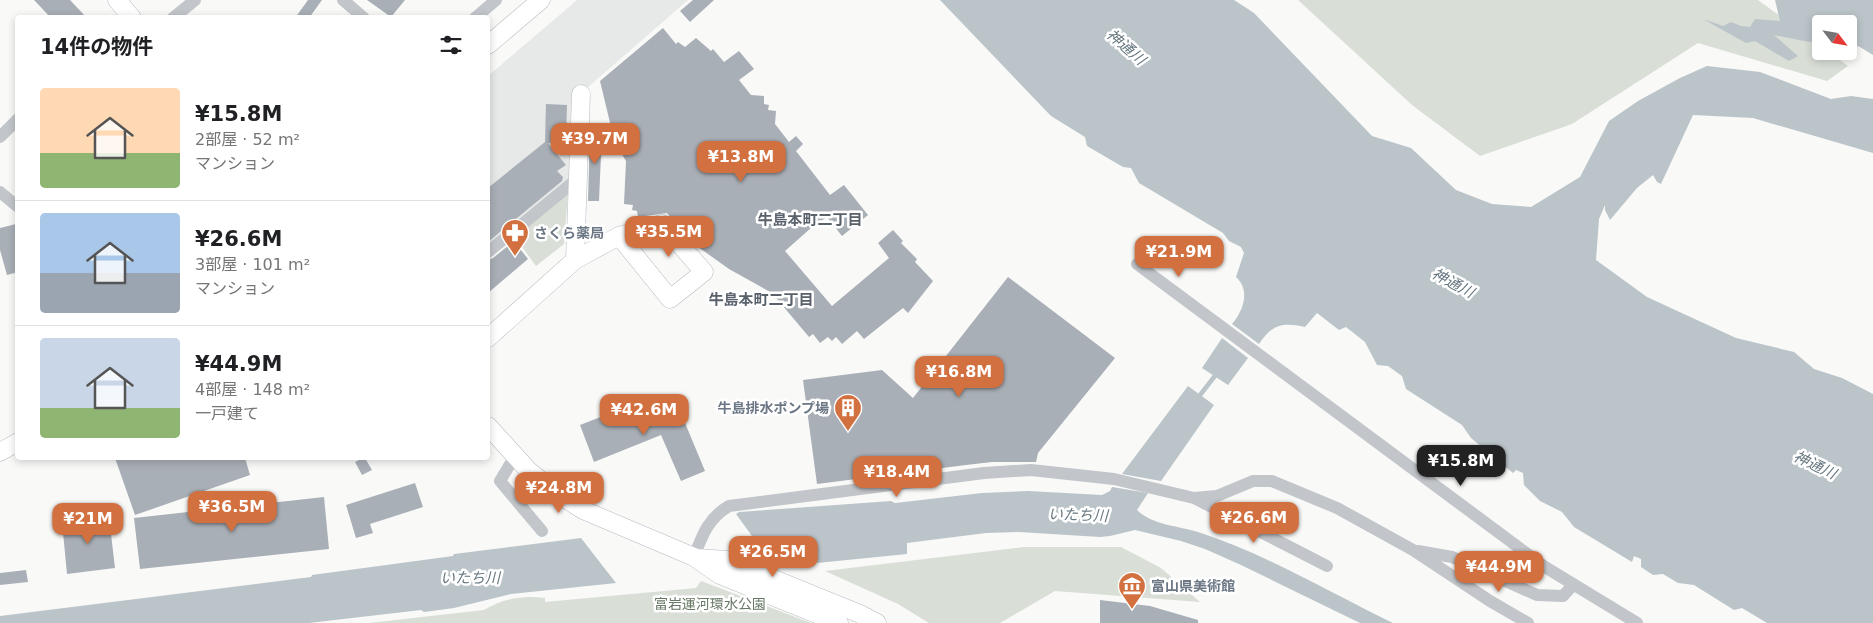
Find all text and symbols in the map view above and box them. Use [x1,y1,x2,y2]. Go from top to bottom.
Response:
north arrow [1812,15,1858,60]
map controls [1812,15,1857,60]
water label: 神通川 [1103,25,1150,70]
icon: filters [437,31,465,59]
text: 14件の物件 [40,35,153,59]
text: ¥15.8M [195,102,282,126]
icon: home [80,108,140,168]
pin: ¥39.7M [554,122,636,165]
text: ¥39.7M [562,129,628,148]
text: 2部屋 · 52 m² [195,130,300,149]
pin: ¥13.8M [700,140,782,183]
text: ¥13.8M [708,147,774,166]
text: マンション [195,154,275,173]
district label: 牛島本町二丁目 [757,211,863,229]
pin: ¥35.5M [628,216,710,258]
pharmacy icon: さくら薬局 [500,218,530,257]
text: ¥35.5M [636,222,702,241]
place label: さくら薬局 [534,225,604,241]
text: ¥26.6M [195,227,282,251]
icon: home [80,233,140,293]
pin: ¥21.9M [1138,236,1220,278]
text: ¥21.9M [1146,242,1212,261]
text: 3部屋 · 101 m² [195,255,310,274]
water label: 神通川 [1429,264,1479,302]
text: マンション [195,279,275,298]
district label: 牛島本町二丁目 [708,291,814,309]
text: ¥44.9M [195,352,282,376]
pin: ¥16.8M [918,356,1000,398]
icon: home [80,358,140,418]
text: ¥16.8M [926,362,992,381]
text: 4部屋 · 148 m² [195,380,310,399]
building icon: 牛島排水ポンプ場 [833,393,863,432]
pin: ¥42.6M [603,394,685,436]
text: ¥42.6M [611,400,677,419]
place label: 牛島排水ポンプ場 [717,400,829,416]
text: 一戸建て [195,404,259,423]
pin: ¥15.8M [1420,444,1502,487]
water label: 神通川 [1791,447,1841,484]
text: ¥15.8M [1428,451,1494,470]
pin: ¥18.4M [856,456,938,498]
text: ¥18.4M [864,462,930,481]
pin: ¥24.8M [518,472,600,514]
text: ¥24.8M [526,478,592,497]
pin: ¥36.5M [191,490,273,533]
text: ¥36.5M [199,497,265,516]
pin: ¥21M [58,502,118,545]
pin: ¥26.6M [1213,502,1295,544]
water label: いたち川 [1048,505,1110,525]
text: ¥26.6M [1221,508,1287,527]
text: ¥21M [63,509,113,528]
pin: ¥26.5M [732,536,814,578]
text: ¥26.5M [740,542,806,561]
pin: ¥44.9M [1458,550,1540,593]
text: ¥44.9M [1466,557,1532,576]
water label: いたち川 [440,569,502,587]
museum icon: 富山県美術館 [1117,571,1147,610]
place label: 富山県美術館 [1151,578,1235,594]
park label: 富岩運河環水公園 [654,596,766,612]

